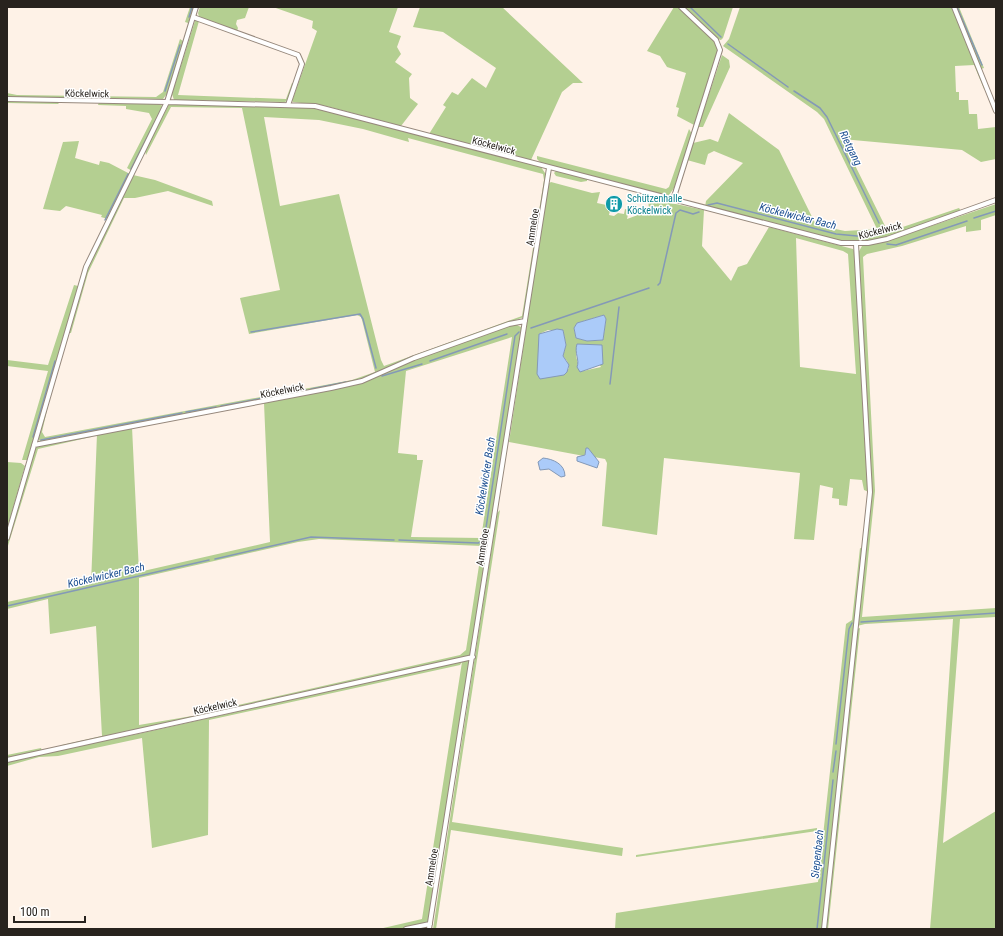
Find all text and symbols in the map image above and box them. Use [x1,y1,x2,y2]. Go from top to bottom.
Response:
street label: Köckelwick [65,88,110,99]
water label: Rietgang [837,129,865,168]
street label: Köckelwick [471,134,517,157]
place label: Schützenhalle Köckelwick [627,193,682,216]
building icon: Schützenhalle Köckelwick [604,194,624,214]
water label: Köckelwicker Bach [758,201,838,232]
street label: Ammeloe [524,207,541,246]
street label: Köckelwick [857,220,903,241]
street label: Köckelwick [259,381,305,400]
water label: Köckelwicker Bach [473,436,498,516]
street label: Ammeloe [474,527,491,566]
water label: Köckelwicker Bach [66,560,146,591]
street label: Köckelwick [192,696,238,716]
water label: Siepenbach [808,829,827,879]
street label: Ammeloe [423,847,440,886]
scale bar [14,898,85,924]
text: 100 m [20,905,50,919]

